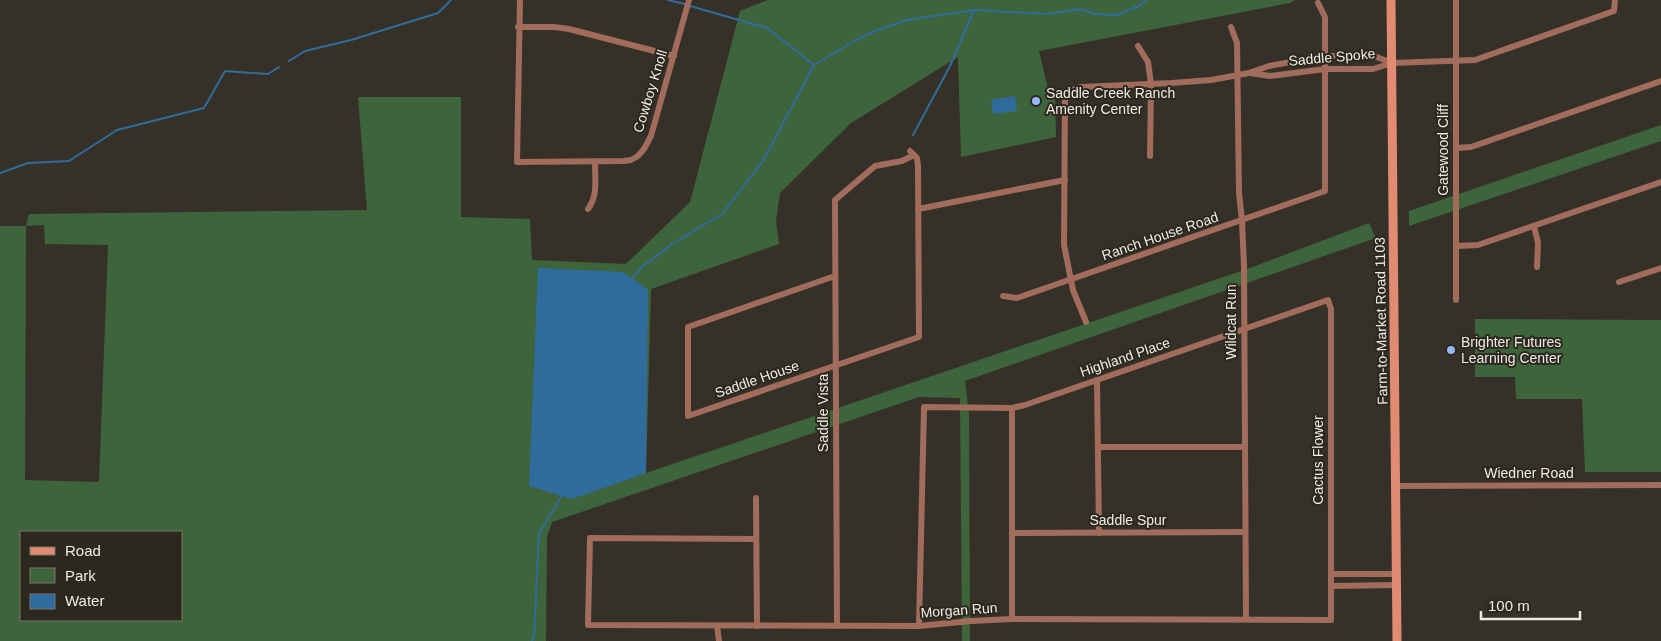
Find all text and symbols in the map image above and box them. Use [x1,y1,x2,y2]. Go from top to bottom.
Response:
street label: Saddle Spoke [1288,45,1376,69]
street label: Cowboy Knoll [630,48,670,134]
place label: Saddle Creek Ranch Amenity Center [1046,85,1175,117]
marker: Saddle Creek Ranch Amenity Center [1030,95,1042,107]
street label: Gatewood Cliff [1435,104,1451,196]
street label: Ranch House Road [1100,209,1220,263]
street label: Farm-to-Market Road 1103 [1372,237,1390,405]
street label: Wildcat Run [1223,284,1239,360]
street label: Highland Place [1078,334,1172,380]
place label: Brighter Futures Learning Center [1461,334,1562,366]
marker: Brighter Futures Learning Center [1445,344,1457,356]
street label: Saddle House [713,357,801,401]
street label: Saddle Vista [815,374,831,452]
street label: Cactus Flower [1310,415,1326,505]
street label: Wiedner Road [1484,465,1574,481]
street label: Saddle Spur [1089,512,1167,528]
legend [20,531,182,621]
text: Road [65,542,101,559]
text: Park [65,567,96,584]
scale bar [1481,588,1580,620]
text: Water [65,592,104,609]
text: 100 m [1488,597,1530,614]
street label: Morgan Run [920,599,998,621]

